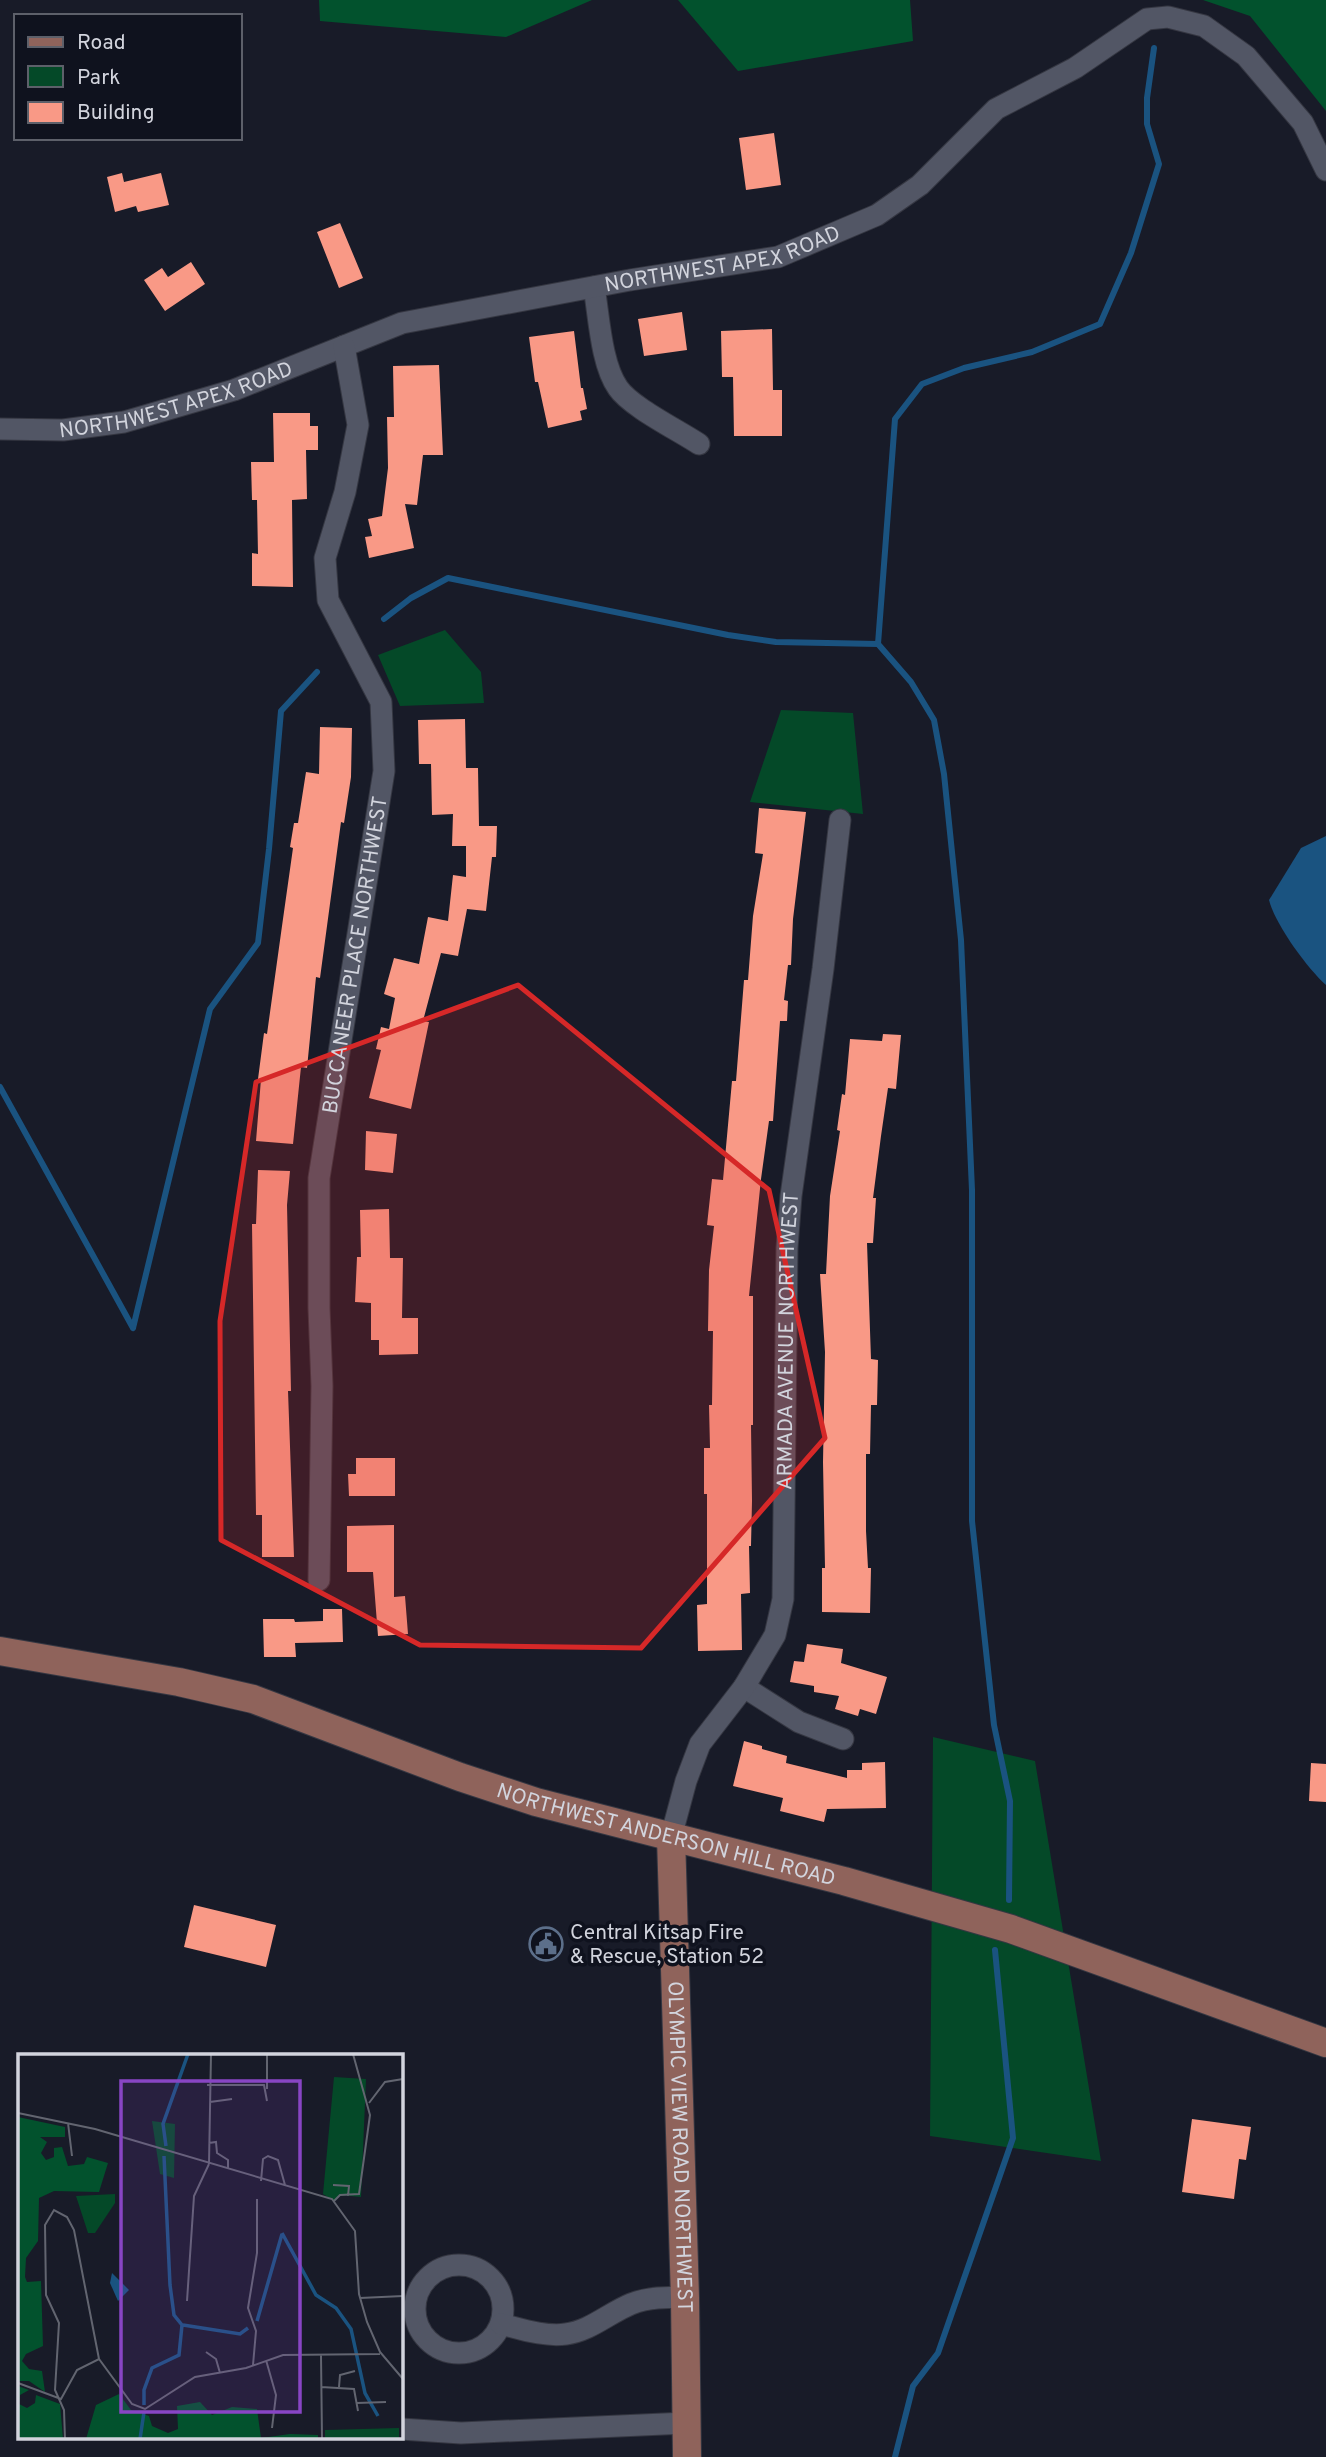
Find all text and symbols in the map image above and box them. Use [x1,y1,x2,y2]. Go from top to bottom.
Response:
legend [14,14,242,140]
text: Road [77,30,126,57]
text: Park [77,65,120,92]
text: Building [77,100,155,127]
street label: NORTHWEST APEX ROAD [602,220,845,300]
street label: NORTHWEST APEX ROAD [58,356,297,445]
street label: BUCCANEER PLACE NORTHWEST [317,794,395,1116]
street label: ARMADA AVENUE NORTHWEST [772,1191,806,1490]
street label: NORTHWEST ANDERSON HILL ROAD [493,1778,838,1893]
place label: Central Kitsap Fire & Rescue, Station 52 [570,1920,764,1971]
public building icon: Central Kitsap Fire & Rescue, Station 52 [527,1925,565,1963]
street label: OLYMPIC VIEW ROAD NORTHWEST [660,1981,697,2313]
inset map [18,2054,402,2440]

